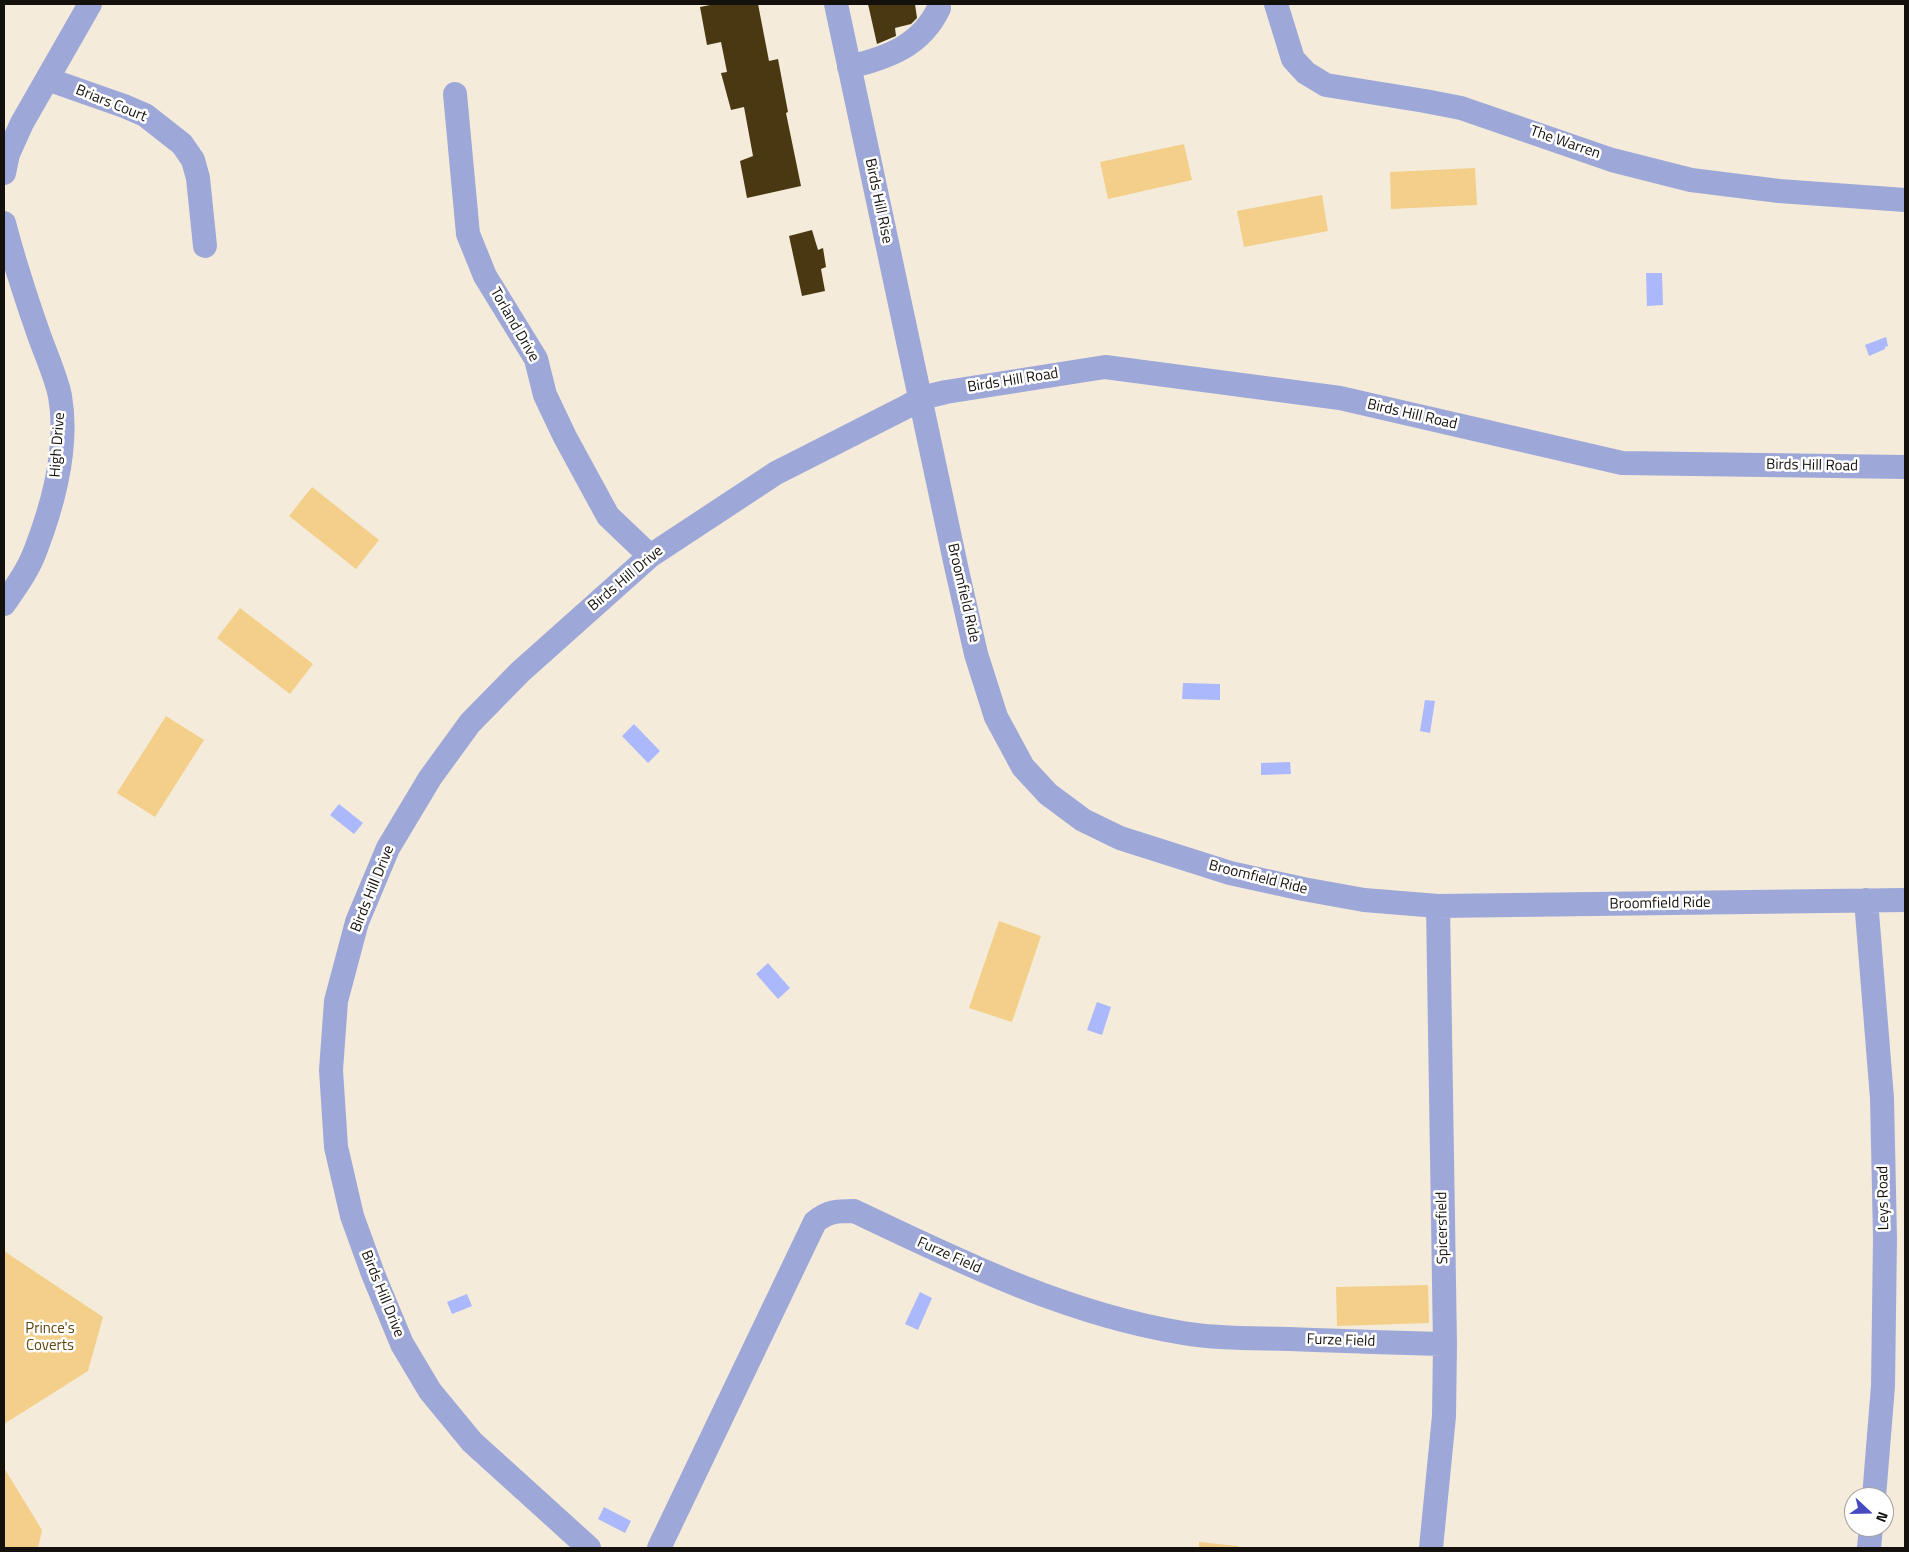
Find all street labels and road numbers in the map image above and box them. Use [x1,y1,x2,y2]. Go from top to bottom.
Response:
street label: Briars Court [73,82,149,126]
street label: The Warren [1527,123,1603,163]
street label: Birds Hill Rise [860,157,896,245]
street label: Torland Drive [486,285,542,365]
street label: Birds Hill Road [966,365,1060,397]
street label: Birds Hill Road [1365,396,1459,434]
street label: High Drive [47,412,69,478]
street label: Birds Hill Road [1766,456,1858,476]
street label: Birds Hill Drive [585,542,667,616]
street label: Broomfield Ride [943,542,983,644]
street label: Birds Hill Drive [347,843,399,935]
street label: Broomfield Ride [1207,857,1309,899]
street label: Broomfield Ride [1609,894,1711,914]
street label: Leys Road [1874,1166,1894,1230]
street label: Spicersfield [1433,1191,1453,1265]
street label: Furze Field [914,1234,984,1278]
street label: Birds Hill Drive [356,1248,408,1340]
street label: Furze Field [1306,1331,1376,1351]

